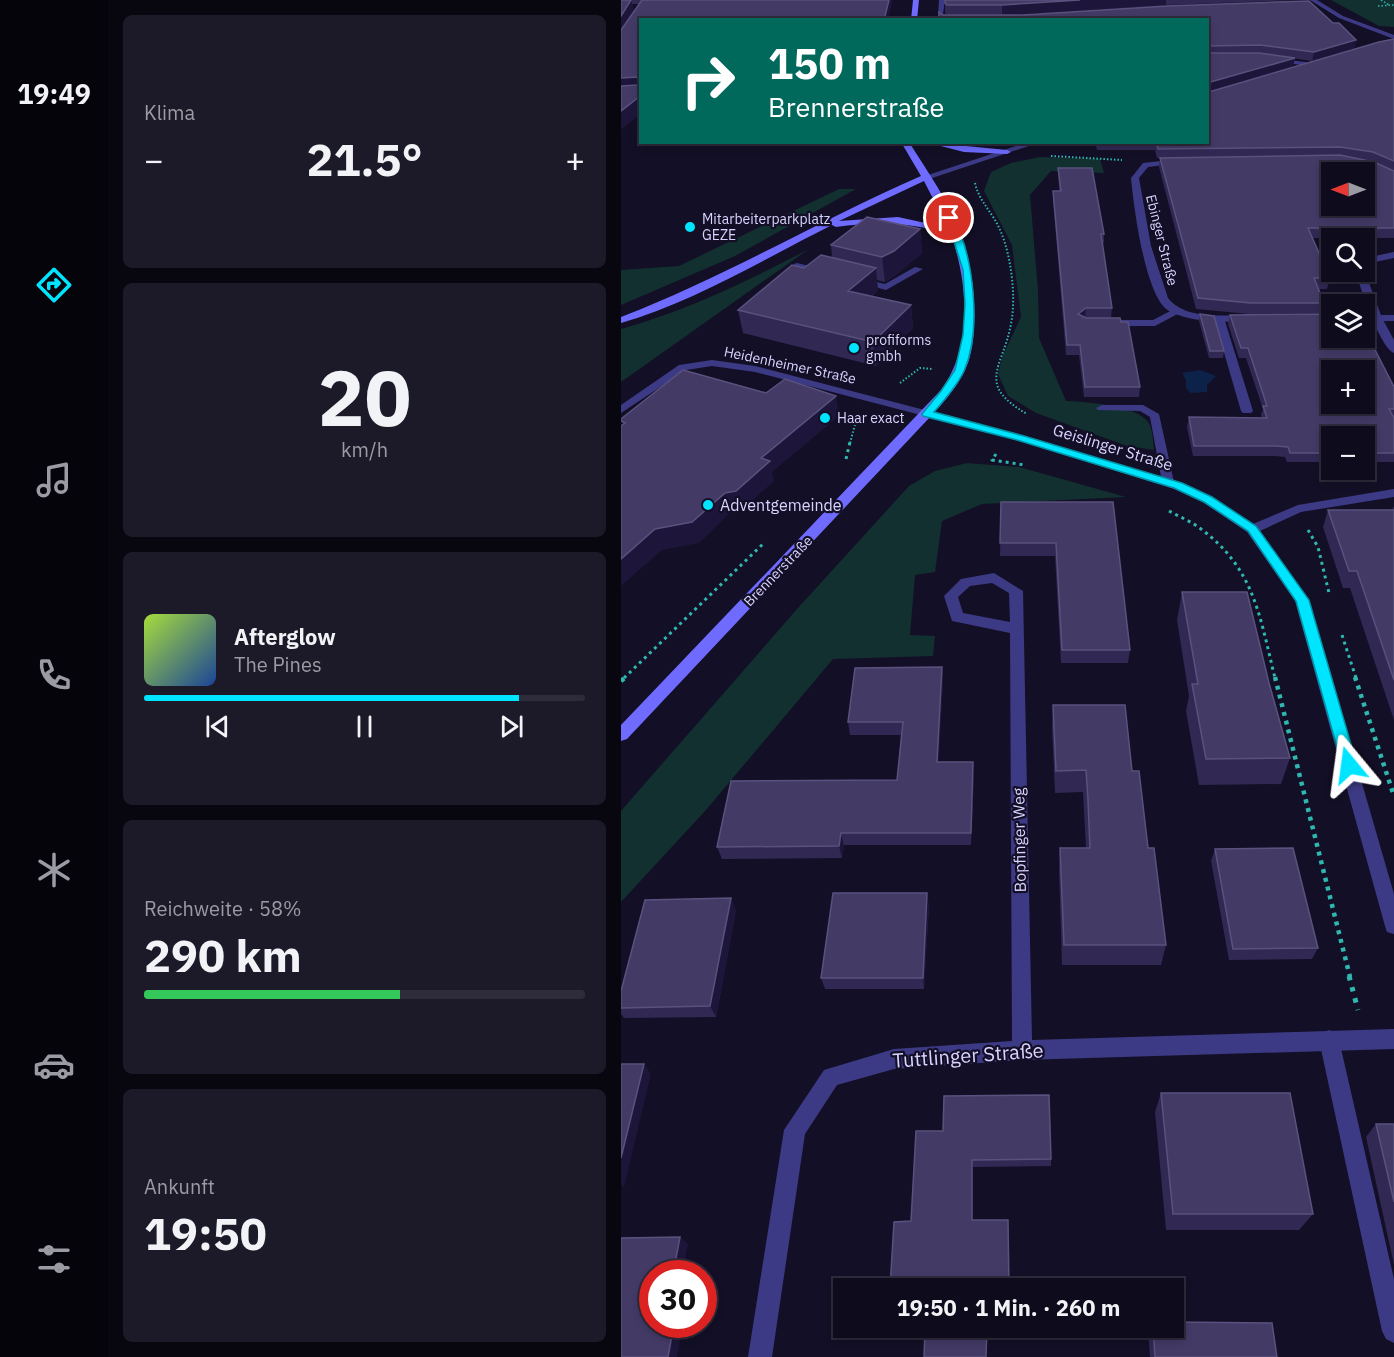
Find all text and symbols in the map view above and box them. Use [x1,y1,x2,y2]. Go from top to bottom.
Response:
text: 150 m [768,36,891,91]
icon: right [669,42,747,120]
text: 19:49 [17,76,91,111]
text: Brennerstraße [768,89,944,124]
text: Klima [144,99,195,126]
text: 21.5° [306,130,423,188]
text: − [144,138,164,181]
text: + [565,138,585,181]
north arrow [1321,162,1375,216]
map controls [1321,162,1375,480]
pin [923,192,974,243]
street label: Ebinger Straße [1142,192,1182,288]
icon: arrive [932,201,965,234]
place label: Mitarbeiterparkplatz GEZE [702,210,831,244]
marker: Mitarbeiterparkplatz GEZE [683,220,697,234]
button: search [1321,228,1375,282]
icon: directions [33,264,75,306]
button: layers [1321,294,1375,348]
place label: profiforms gmbh [866,331,932,365]
marker: profiforms gmbh [847,341,861,355]
street label: Heidenheimer Straße [722,342,858,388]
text: 20 [318,346,411,447]
button: + [1321,360,1375,414]
place label: Haar exact [837,409,904,427]
marker: Haar exact [818,411,832,425]
street label: Geislinger Straße [1051,419,1176,475]
button: − [1321,426,1375,480]
text: km/h [341,436,388,463]
icon: music [33,459,75,501]
place label: Adventgemeinde [720,495,842,515]
marker: Adventgemeinde [701,498,715,512]
street label: Brennerstraße [740,532,816,610]
text: Afterglow [234,622,336,651]
text: The Pines [234,651,322,678]
icon: phone [33,654,75,696]
icon: previous [201,710,234,743]
icon: pause [348,710,381,743]
icon: next [495,710,528,743]
position arrow [1317,733,1381,797]
street label: Bopfinger Weg [1008,787,1030,893]
icon: climate [33,849,75,891]
text: Reichweite · 58% [144,895,301,922]
text: 290 km [144,926,302,984]
street label: Tuttlinger Straße [892,1036,1044,1074]
icon: car [33,1044,75,1086]
text: Ankunft [144,1173,215,1200]
text: 19:50 [144,1204,267,1262]
icon: filters [33,1238,75,1280]
speed limit sign: 30 [639,1260,717,1338]
text: 19:50 · 1 Min. · 260 m [897,1293,1120,1322]

